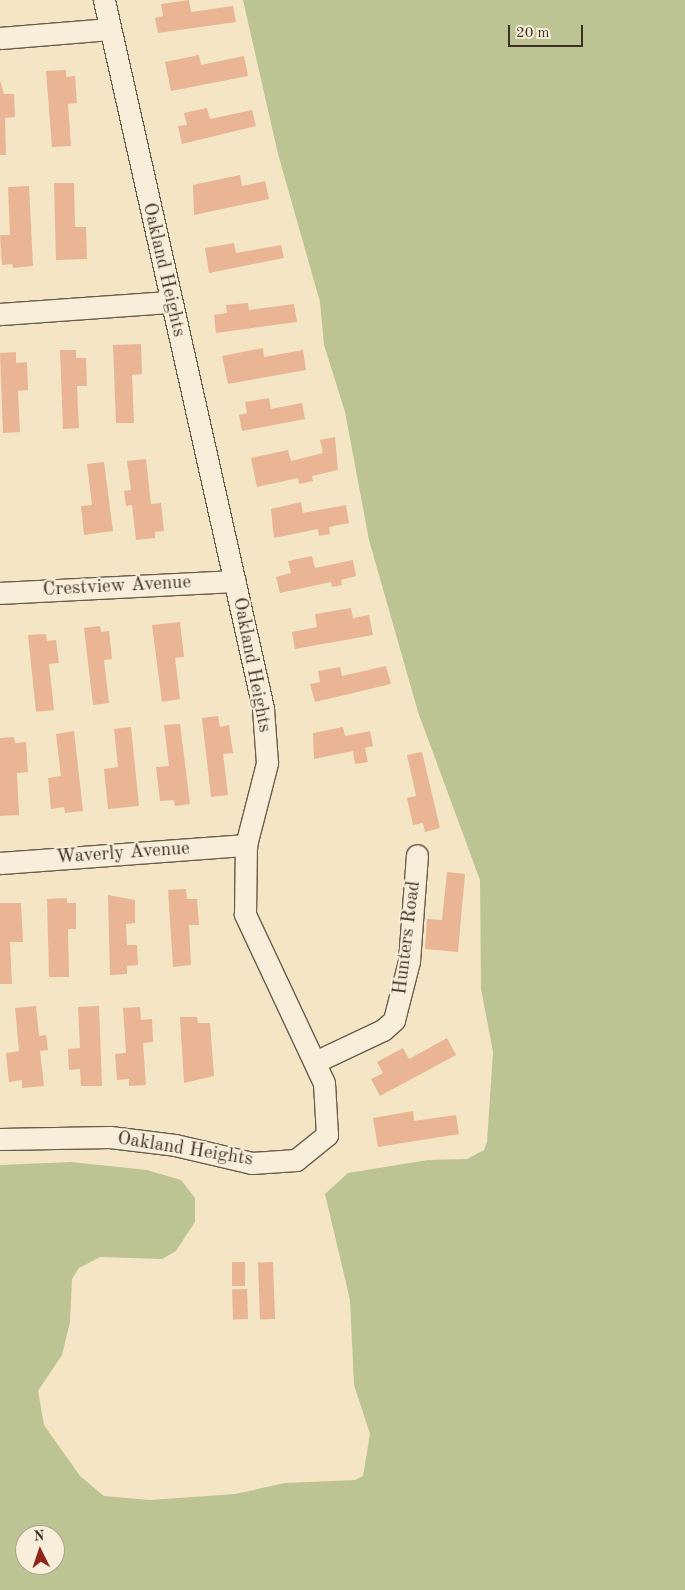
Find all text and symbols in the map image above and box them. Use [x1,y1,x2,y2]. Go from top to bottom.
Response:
scale bar [510,15,585,47]
text: 20 m [516,26,550,41]
street label: Oakland Heights [136,201,190,339]
street label: Crestview Avenue [42,572,192,602]
street label: Oakland Heights [227,596,275,734]
street label: Waverly Avenue [55,838,191,870]
street label: Hunters Road [390,880,426,996]
street label: Oakland Heights [116,1128,254,1172]
north arrow [15,1525,65,1575]
text: N [33,1529,45,1543]

